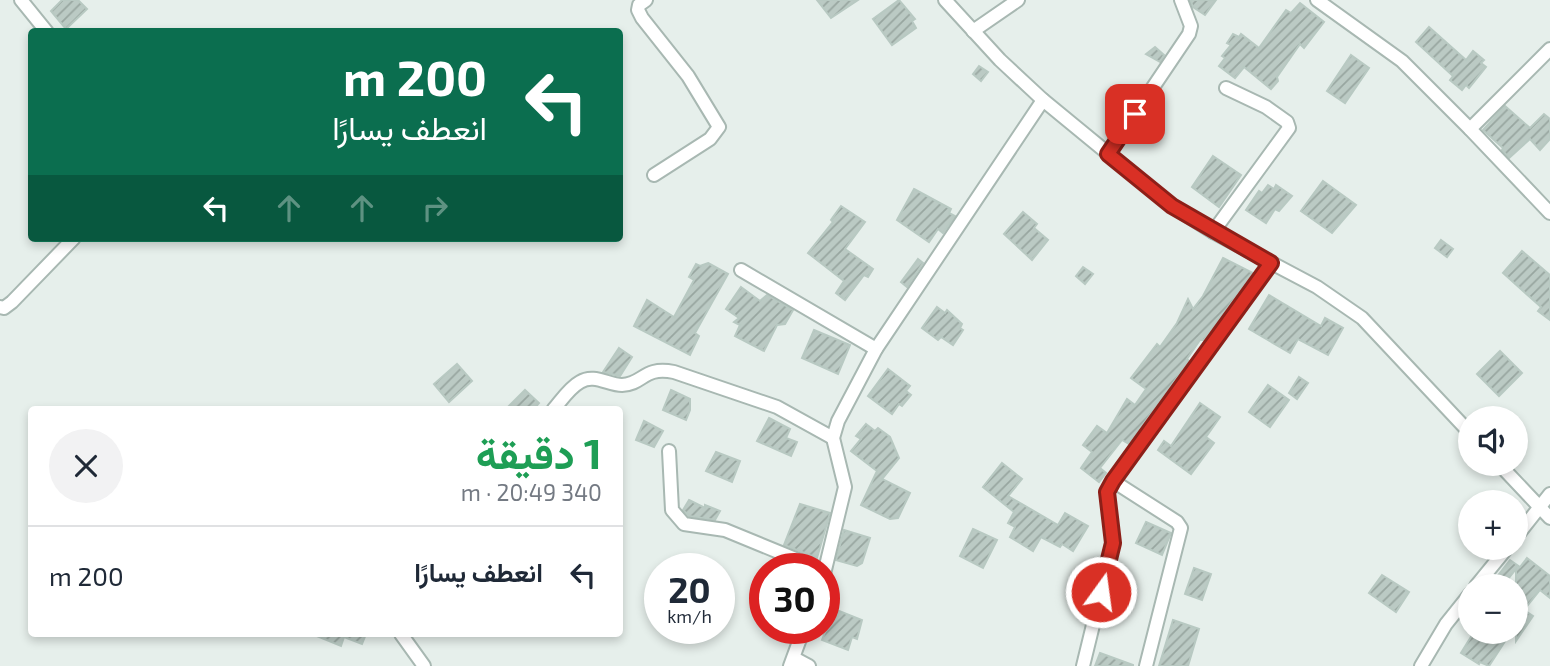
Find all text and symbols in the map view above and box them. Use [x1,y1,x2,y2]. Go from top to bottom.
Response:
text: 200 m [343,47,487,106]
icon: left [511,56,602,147]
pin [1105,84,1165,144]
icon: arrive [1116,95,1154,133]
text: انعطف يسارًا [332,108,487,146]
icon: left [197,189,235,227]
icon: ahead [270,189,308,227]
icon: ahead [343,189,381,227]
icon: right [416,189,454,227]
map controls [1458,406,1528,644]
button: sound [1458,406,1528,476]
text: 1 دقيقة [476,427,602,477]
button: close [49,429,123,503]
text: 340 m · 20:49 [461,478,602,506]
button: + [1458,490,1528,560]
speed limit sign: 30 [749,553,840,644]
position arrow [1064,555,1138,629]
text: انعطف يسارًا [414,556,543,587]
icon: left [564,556,602,594]
text: 200 m [49,560,124,591]
text: 20 [668,568,711,610]
button: − [1458,574,1528,644]
text: km/h [667,605,712,627]

